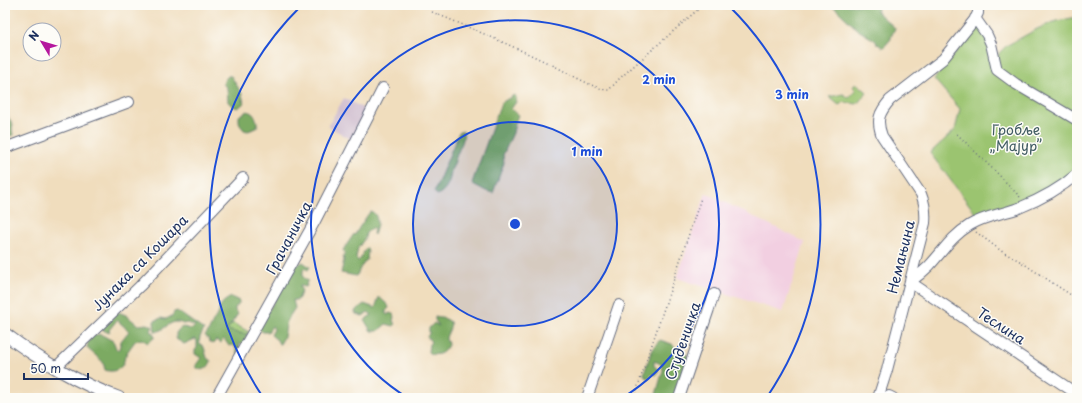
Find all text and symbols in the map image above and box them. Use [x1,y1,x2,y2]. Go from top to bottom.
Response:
north arrow [22,22,62,62]
text: N [24,27,43,44]
text: 2 min [642,70,676,88]
text: 3 min [775,85,809,103]
park label: Гробље „Мајур” [990,119,1042,156]
text: 1 min [571,142,603,160]
street label: Грачаничка [260,197,317,278]
street label: Јунака са Кошара [87,210,193,315]
centre of rings [508,217,522,231]
street label: Немањина [881,218,920,296]
street label: Студеничка [659,299,706,383]
street label: Теслина [973,302,1030,349]
scale bar [24,355,88,381]
text: 50 m [30,359,61,377]

